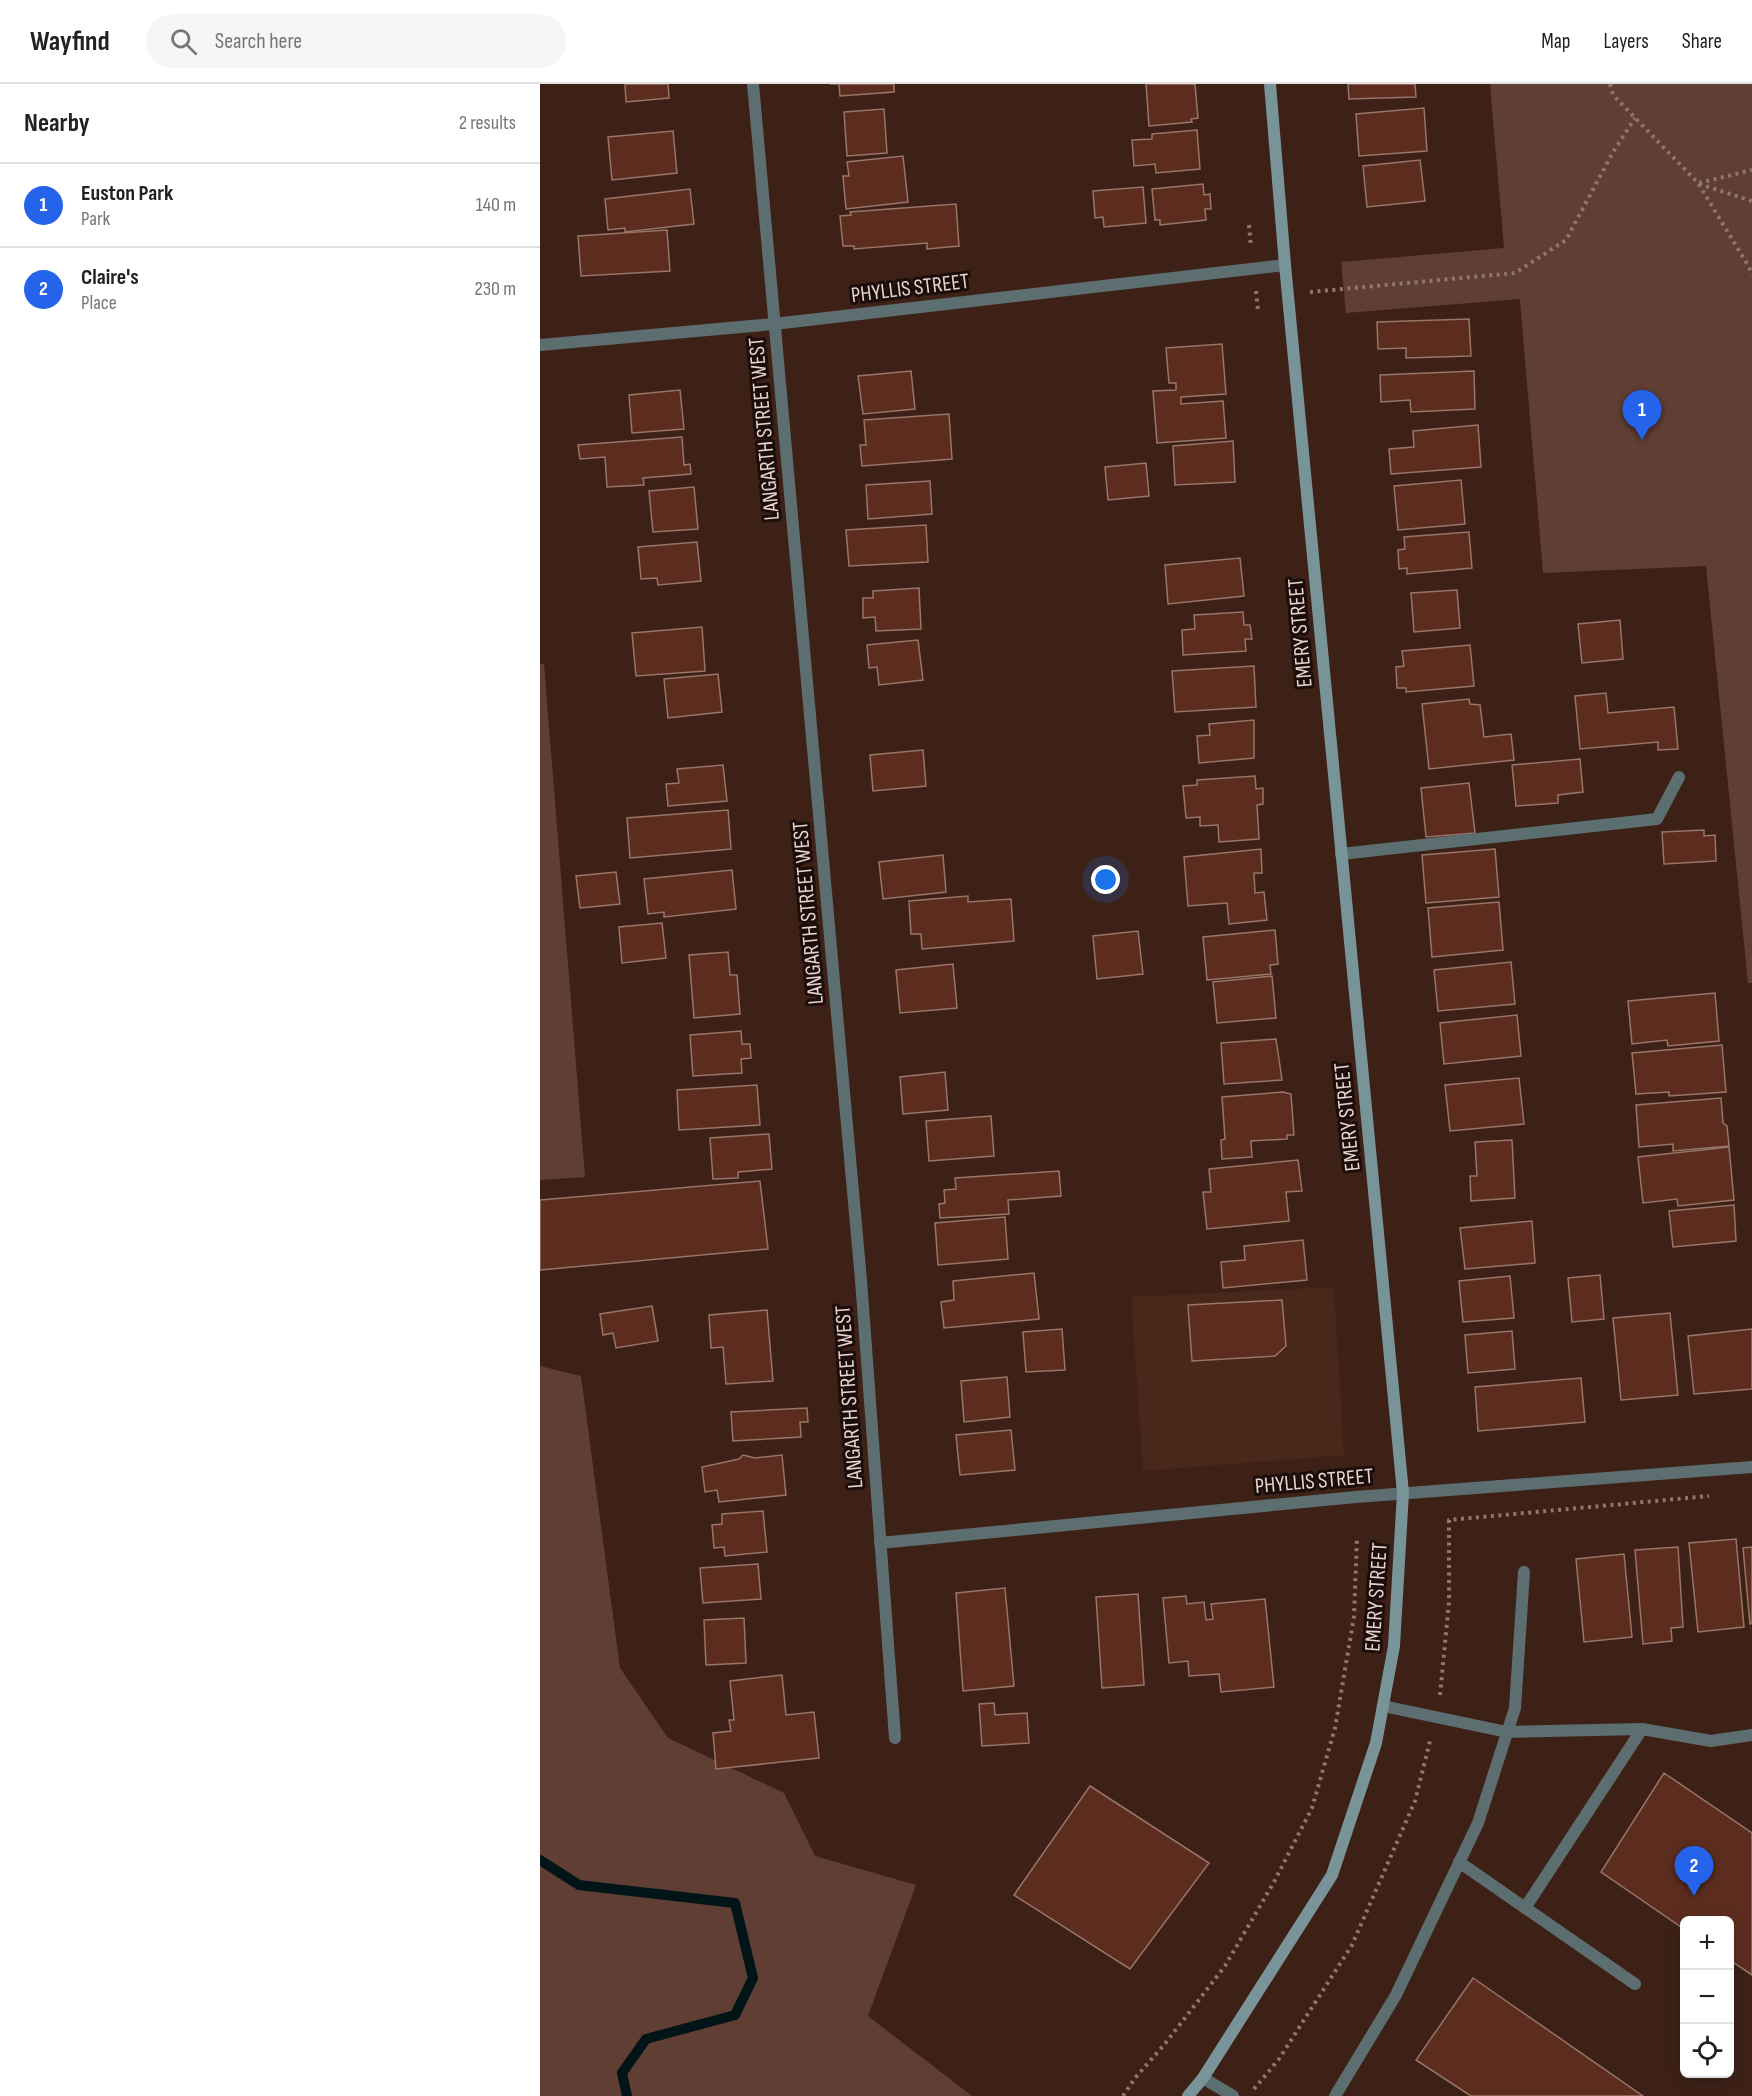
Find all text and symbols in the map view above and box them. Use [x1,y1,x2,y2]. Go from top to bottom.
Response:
search box [146,14,566,68]
text: Wayfind [30,25,110,58]
icon: search [167,25,200,58]
text: Search here [215,28,302,55]
text: Map [1541,29,1570,54]
text: Layers [1603,29,1649,54]
text: Share [1682,29,1722,54]
text: Nearby [24,108,90,139]
text: 2 results [459,111,516,135]
text: Euston Park [81,180,173,207]
text: 1 [40,193,47,217]
text: 140 m [476,193,516,217]
text: Park [81,207,110,231]
text: Claire's [81,264,139,291]
street label: PHYLLIS STREET [850,268,971,309]
text: 2 [39,277,48,301]
text: 230 m [474,277,516,301]
text: Place [81,291,117,315]
street label: LANGARTH STREET WEST [743,336,786,521]
pin: 1 [1622,390,1662,440]
street label: EMERY STREET [1282,577,1319,688]
street label: LANGARTH STREET WEST [787,820,830,1005]
your location [1091,865,1120,894]
street label: EMERY STREET [1328,1061,1367,1173]
street label: LANGARTH STREET WEST [830,1304,869,1489]
street label: PHYLLIS STREET [1254,1463,1374,1500]
street label: EMERY STREET [1359,1542,1394,1652]
pin: 2 [1674,1846,1714,1896]
map controls [1680,1916,1734,2078]
button: + [1680,1916,1734,1970]
button: − [1680,1970,1734,2024]
button: locate [1680,2024,1734,2078]

